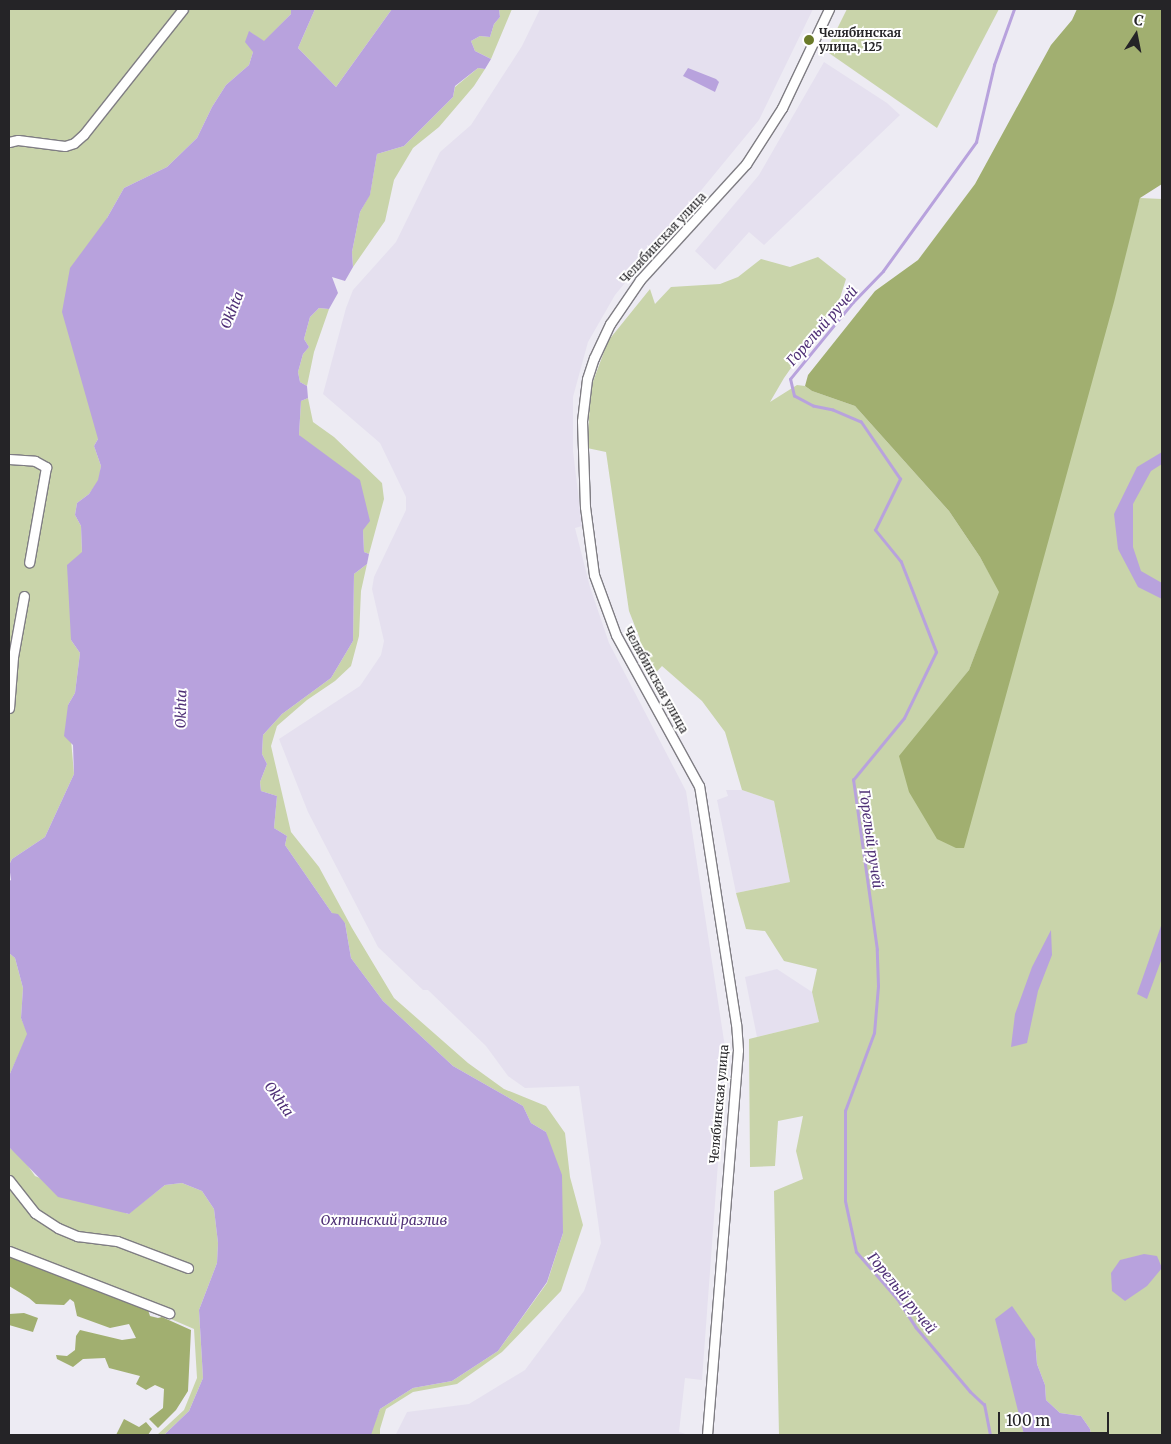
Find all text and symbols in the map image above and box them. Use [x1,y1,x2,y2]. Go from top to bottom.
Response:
north arrow [1111,10,1161,60]
text: С [1133,11,1145,30]
place label: Челябинская улица, 125 [819,26,901,54]
marker: Челябинская улица, 125 [803,34,815,46]
street label: Челябинская улица [617,189,709,287]
water label: Горелый ручей [783,283,861,369]
water label: Okhta [217,289,247,331]
street label: Челябинская улица [621,624,691,736]
water label: Okhta [172,690,190,728]
water label: Горелый ручей [856,789,886,889]
street label: Челябинская улица [707,1044,731,1164]
water label: Okhta [261,1078,297,1120]
water label: Охтинский разлив [321,1212,447,1228]
water label: Горелый ручей [864,1249,940,1337]
scale bar [1001,1402,1112,1434]
text: 100 m [1006,1411,1050,1430]

